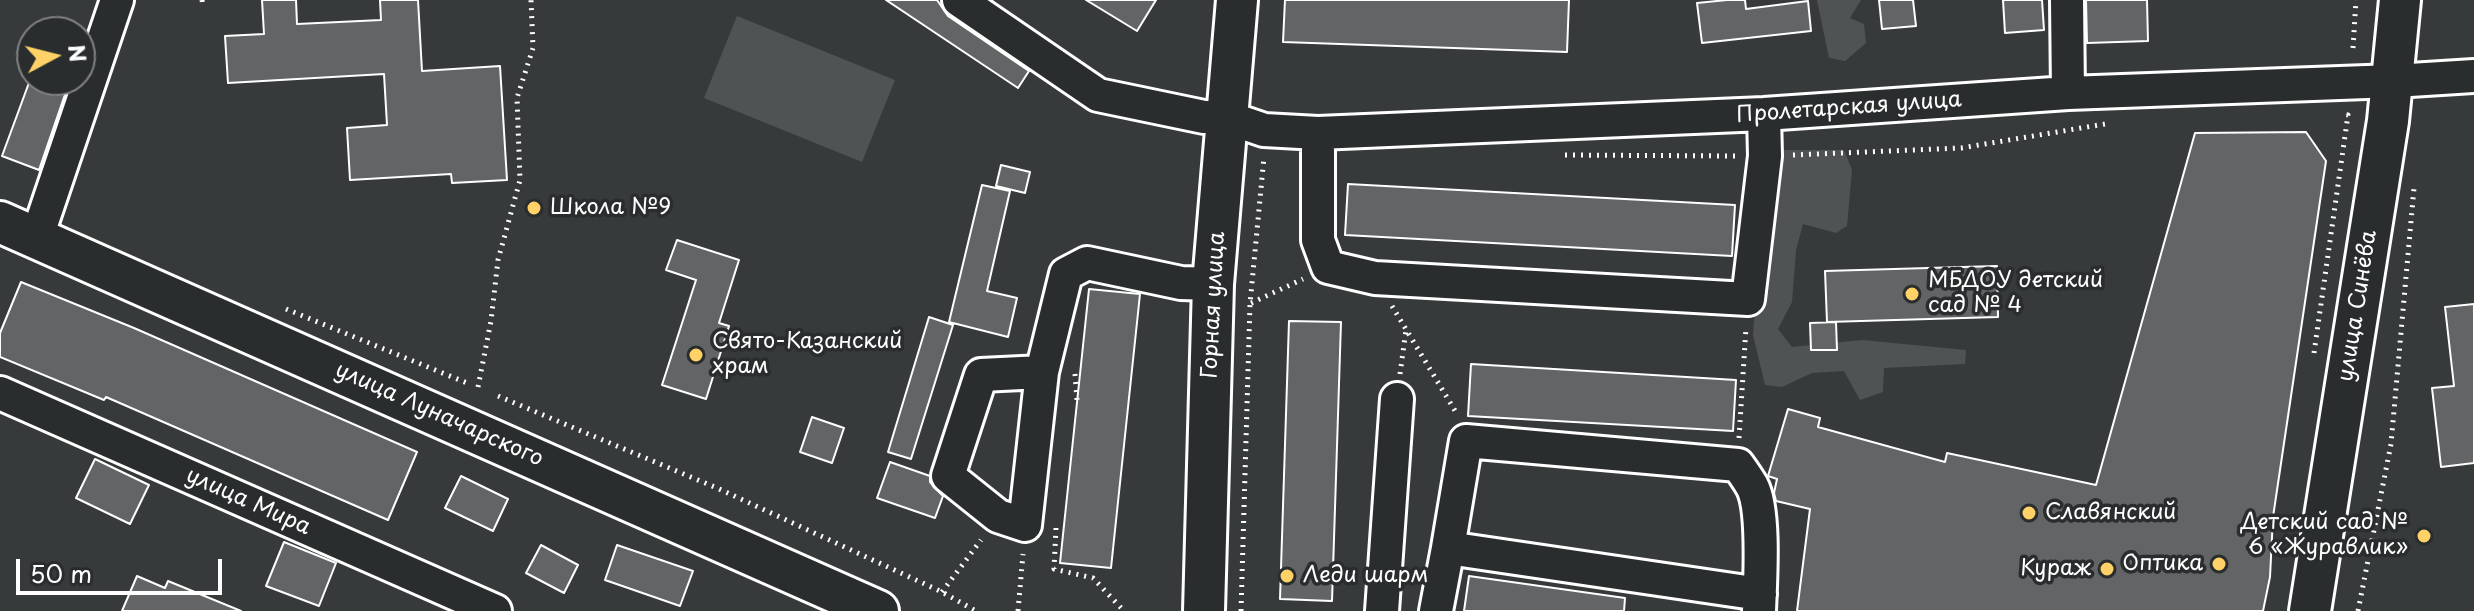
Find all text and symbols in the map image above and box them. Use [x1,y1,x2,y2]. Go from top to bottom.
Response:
north arrow [16,16,96,96]
text: N [61,43,96,64]
street label: Пролетарская улица [1735,87,1963,129]
place label: Школа №9 [550,195,671,221]
marker: Школа №9 [525,199,543,217]
street label: улица Синёва [2333,228,2383,384]
street label: Горная улица [1197,231,1231,379]
place label: МБДОУ детский сад № 4 [1928,268,2103,320]
marker: МБДОУ детский сад № 4 [1903,285,1921,303]
place label: Свято-Казанский храм [712,329,902,380]
marker: Свято-Казанский храм [687,346,705,364]
street label: улица Луначарского [331,357,547,473]
street label: улица Мира [181,463,315,541]
place label: Славянский [2045,500,2176,526]
marker: Славянский [2020,504,2038,522]
place label: Детский сад № 6 «Журавлик» [2241,510,2408,562]
marker: Детский сад № 6 «Журавлик» [2415,527,2433,545]
scale bar [20,543,226,593]
place label: Оптика [2122,551,2203,577]
text: 50 m [30,555,92,591]
marker: Оптика [2210,555,2228,573]
place label: Кураж [2020,556,2091,582]
marker: Кураж [2098,560,2116,578]
place label: Леди шарм [1303,563,1428,589]
marker: Леди шарм [1278,567,1296,585]

